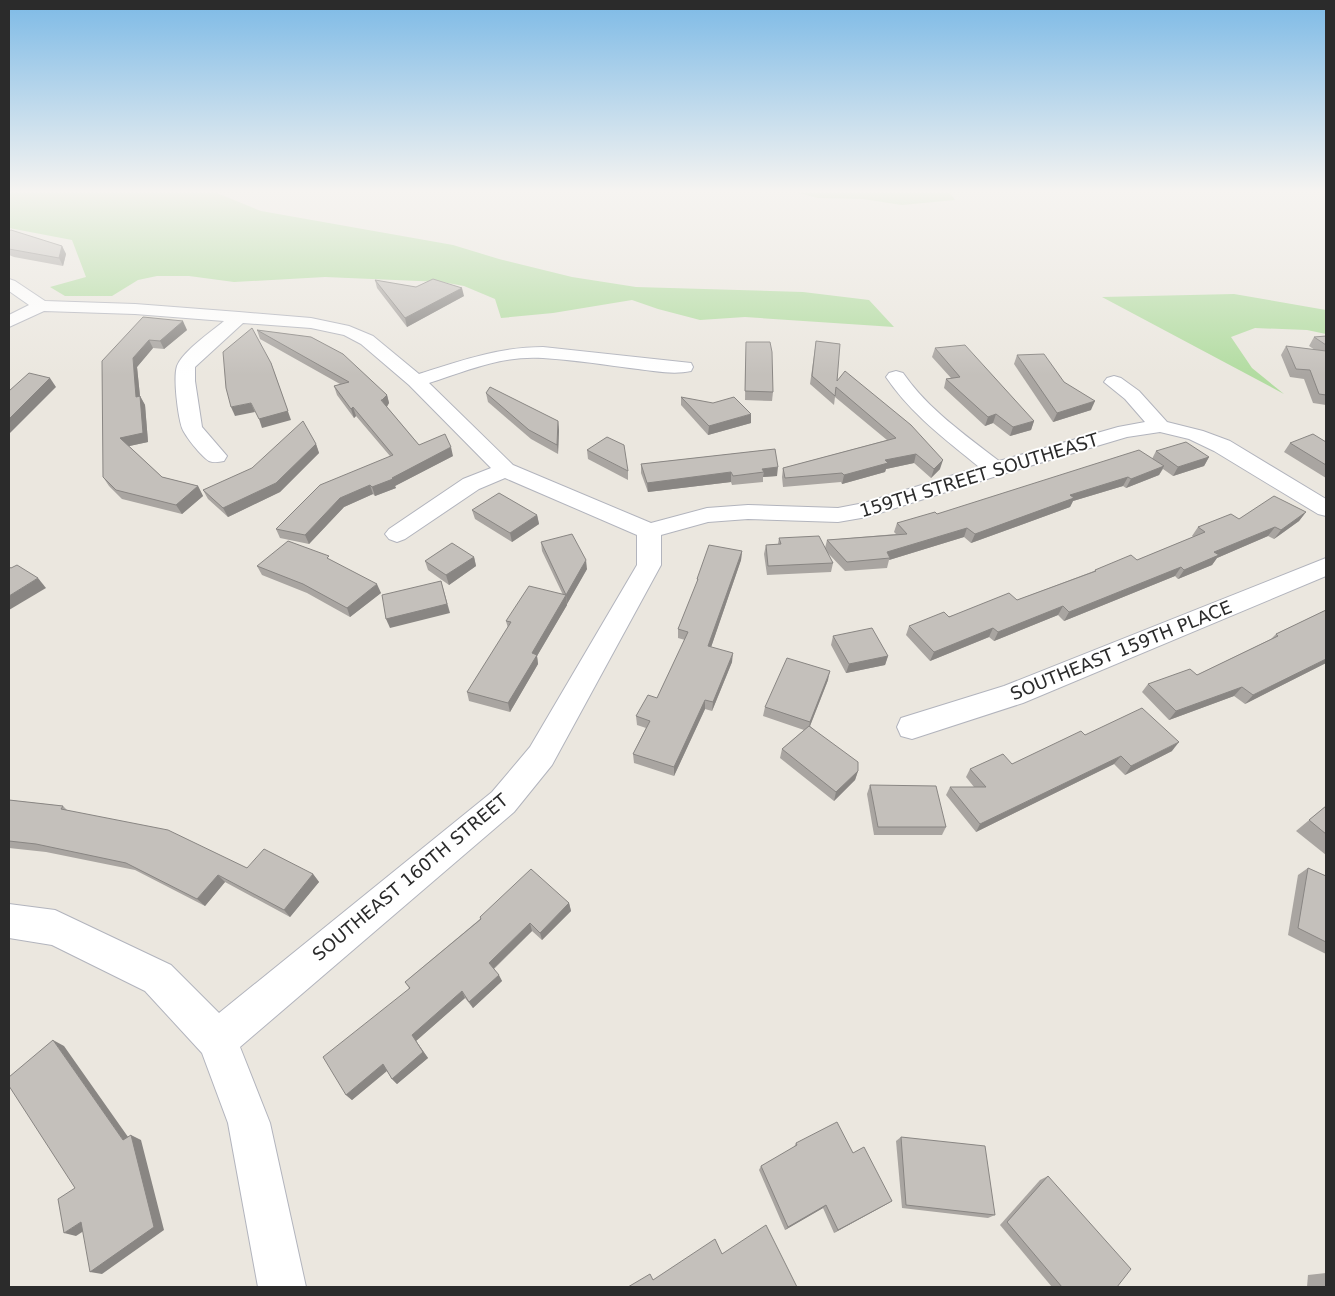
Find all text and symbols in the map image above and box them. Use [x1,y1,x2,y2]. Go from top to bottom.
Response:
street label: 159TH STREET SOUTHEAST [857,428,1102,521]
street label: SOUTHEAST 159TH PLACE [1007,596,1235,704]
street label: SOUTHEAST 160TH STREET [308,788,513,965]

